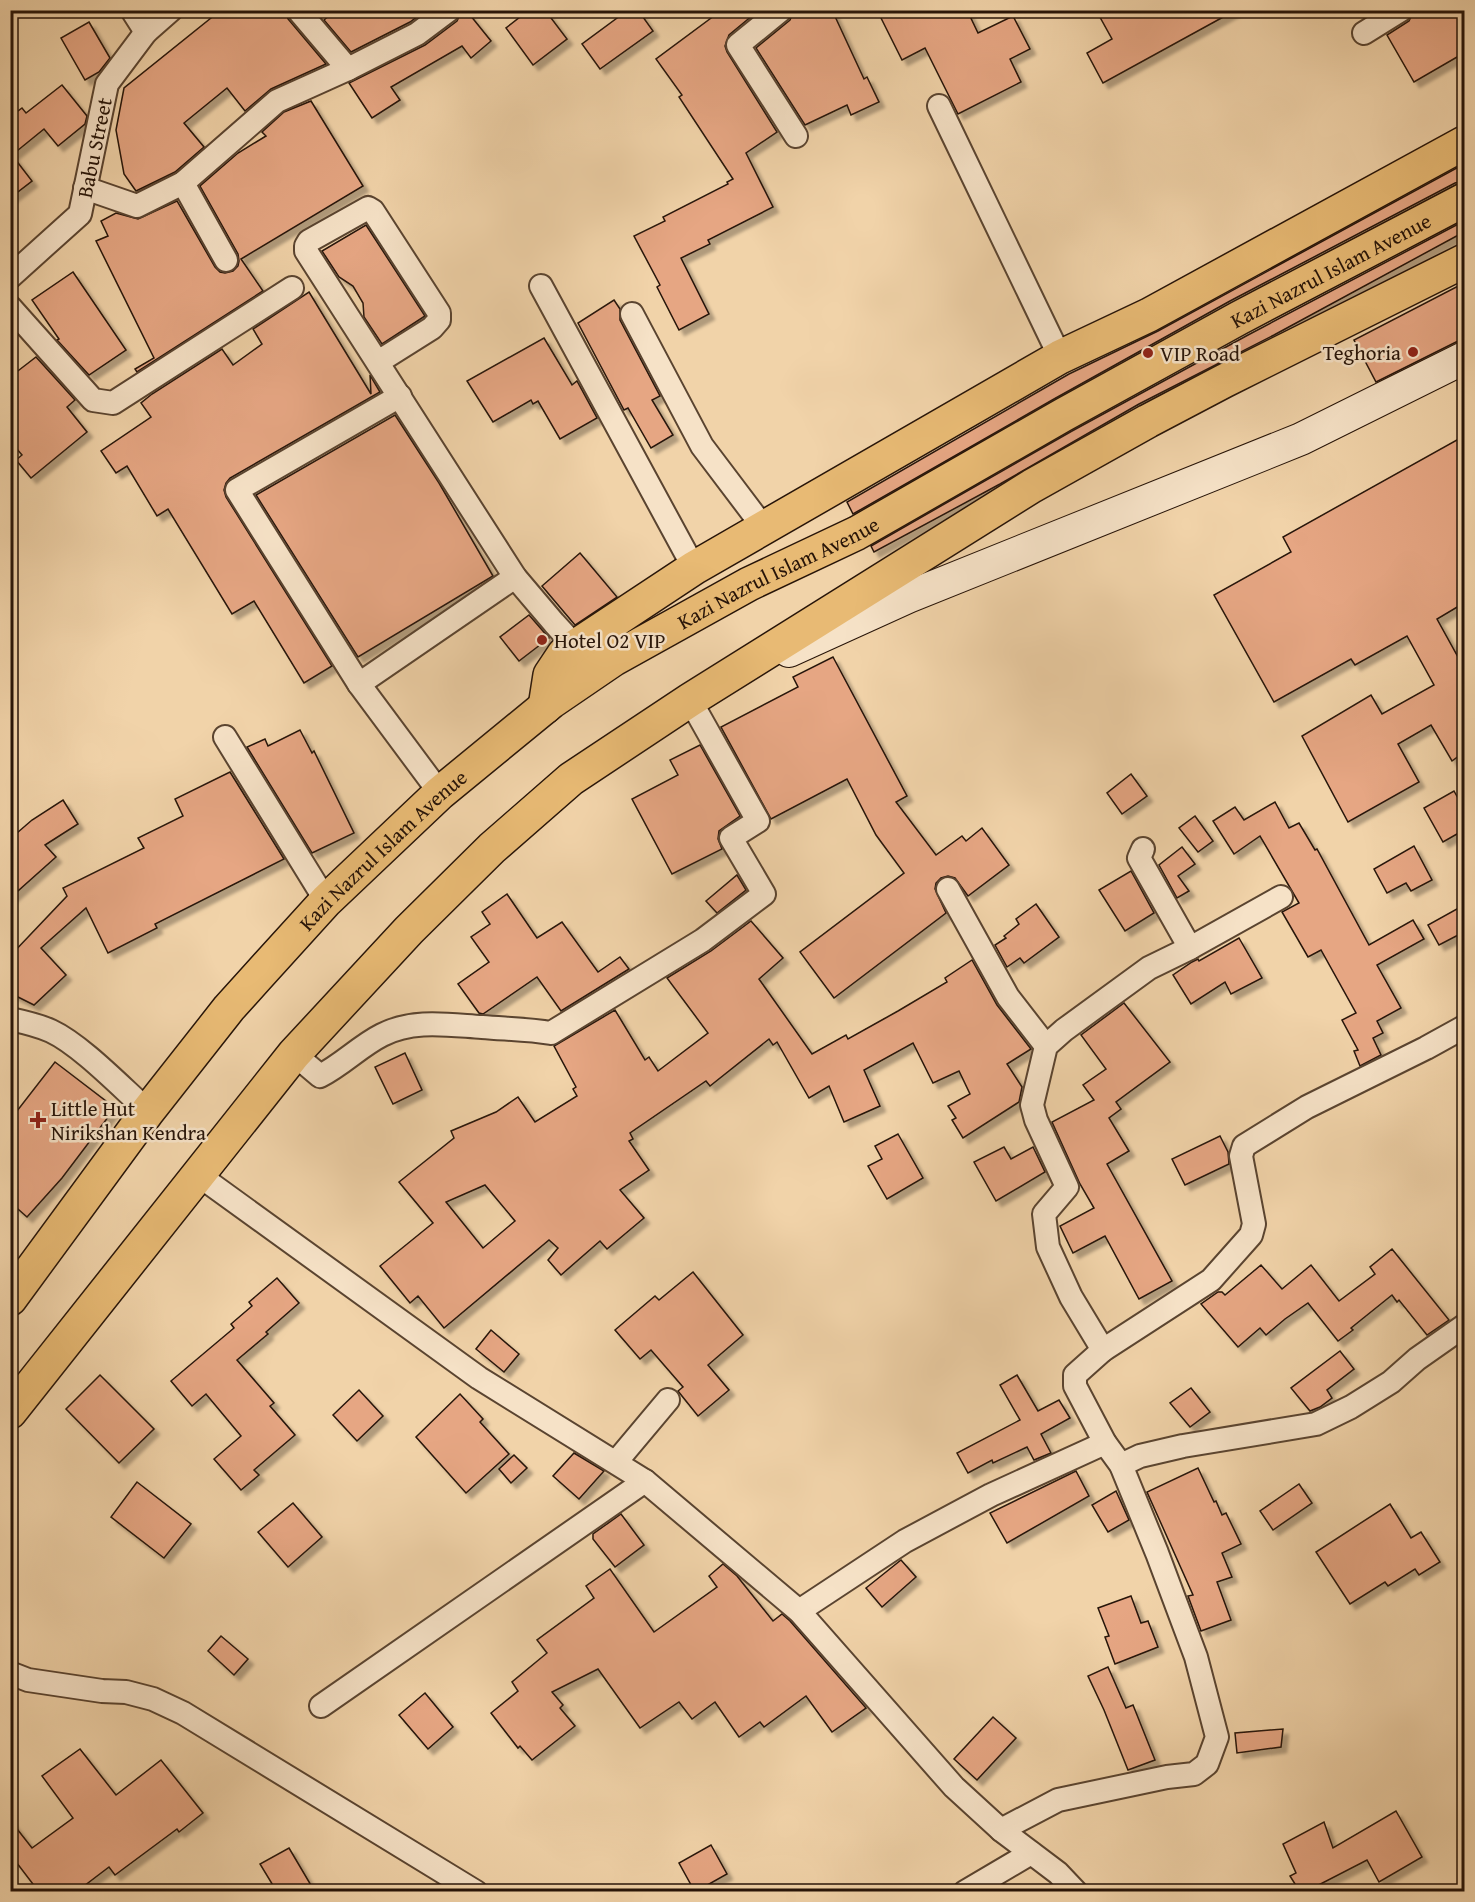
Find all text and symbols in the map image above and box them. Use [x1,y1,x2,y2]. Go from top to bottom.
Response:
street label: Babu Street [68,94,119,201]
street label: Kazi Nazrul Islam Avenue [1225,205,1436,335]
place label: Teghoria [1323,337,1401,368]
place label: VIP Road [1160,338,1241,369]
marker: Teghoria [1406,345,1420,359]
marker: VIP Road [1141,346,1155,360]
street label: Kazi Nazrul Islam Avenue [671,508,885,637]
place label: Hotel O2 VIP [554,625,665,656]
marker: Hotel O2 VIP [535,633,549,647]
street label: Kazi Nazrul Islam Avenue [291,762,474,937]
place label: Little Hut Nirikshan Kendra [51,1093,206,1148]
marker: Little Hut Nirikshan Kendra [29,1111,47,1129]

